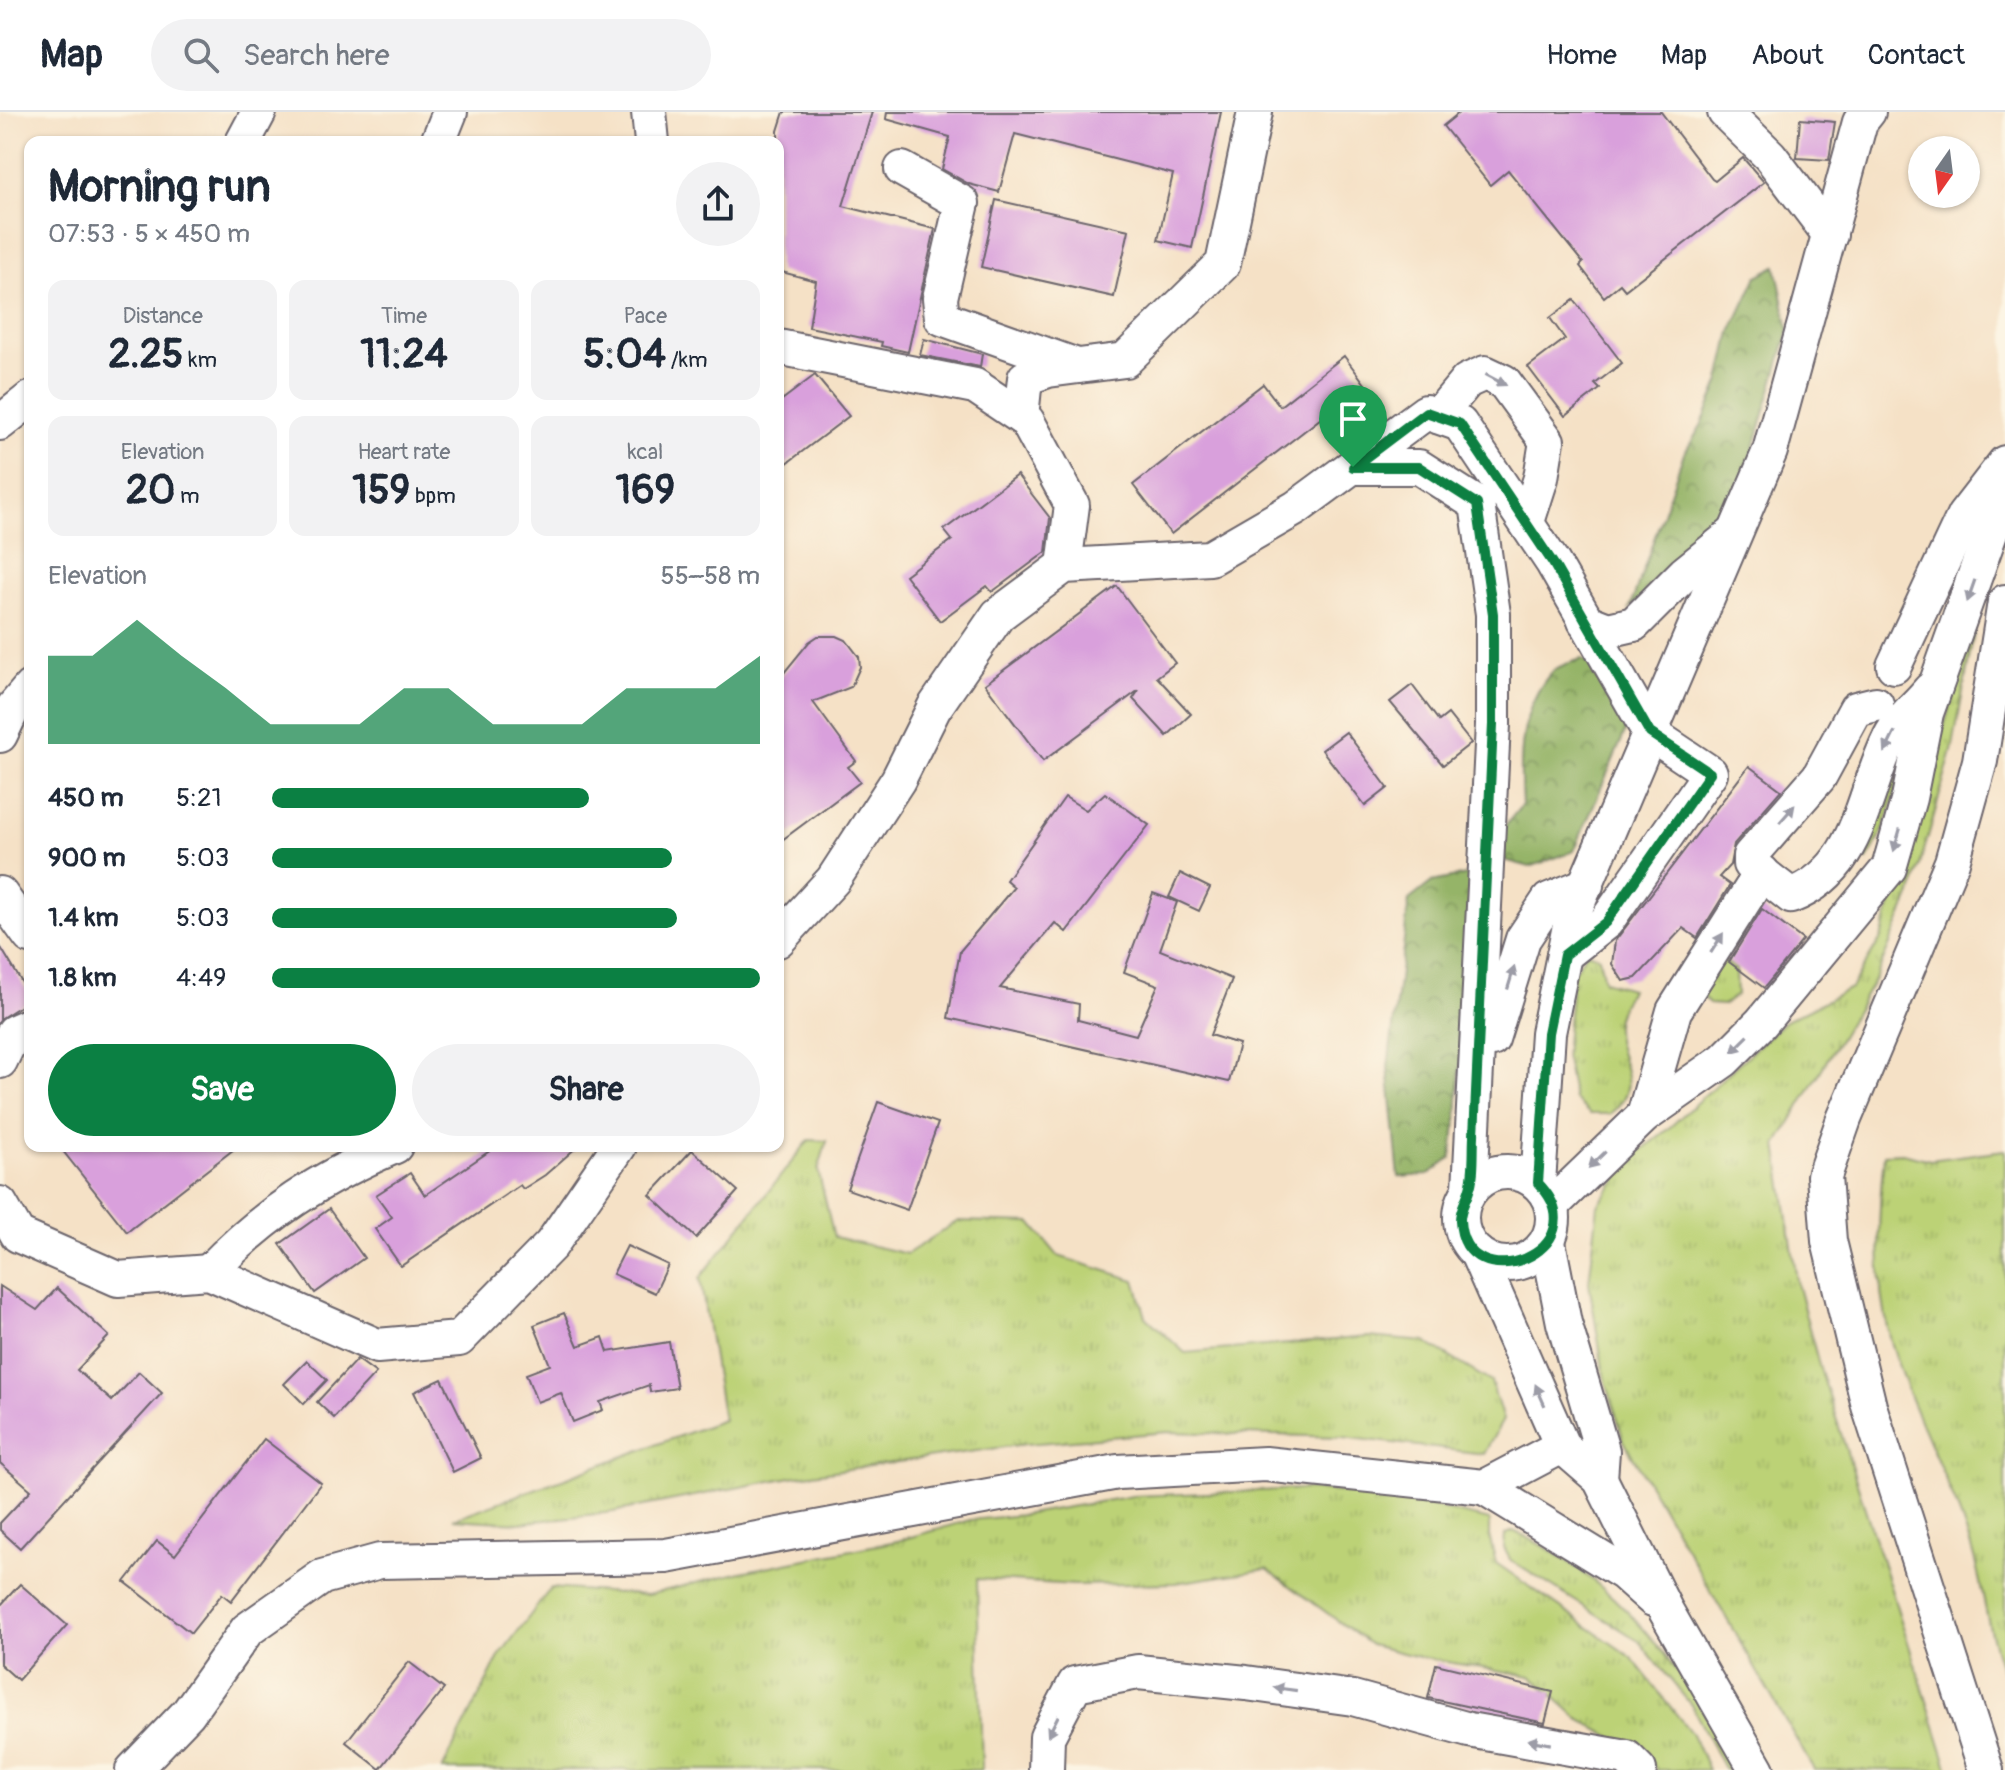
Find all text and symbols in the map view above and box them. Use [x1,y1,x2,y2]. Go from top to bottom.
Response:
search box [151,19,711,91]
text: Map [40,31,103,79]
icon: search [179,33,223,77]
text: Search here [243,37,390,74]
text: Home [1546,38,1617,73]
text: Map [1661,38,1707,73]
text: About [1751,38,1824,73]
text: Contact [1868,38,1965,73]
north arrow [1908,136,1980,208]
map controls [1908,136,1980,208]
text: Morning run [48,160,271,215]
button: share [676,162,760,246]
text: 07:53 · 5 × 450 m [48,218,250,250]
text: Distance [122,302,203,330]
text: Time [381,302,427,330]
text: Pace [624,302,667,330]
text: 2.25 [108,330,184,379]
text: 11:24 [360,330,448,379]
text: 5:04 [583,330,666,379]
text: km [184,346,217,374]
text: /km [666,346,707,374]
one-way arrow [1485,372,1507,386]
pin [1319,385,1387,467]
icon: arrive [1331,397,1375,441]
text: Elevation [121,438,205,466]
text: Heart rate [358,438,450,466]
text: kcal [627,438,663,466]
text: 20 [126,466,175,515]
text: 159 [352,466,410,515]
text: 169 [616,466,675,515]
text: m [175,482,200,510]
text: bpm [410,482,456,510]
text: Elevation [48,560,147,592]
text: 55–58 m [661,560,760,592]
one-way arrow [1964,580,1976,604]
one-way arrow [1883,730,1897,753]
text: 450 m [48,782,124,814]
text: 5:21 [176,782,222,814]
one-way arrow [1777,805,1795,824]
one-way arrow [1890,828,1903,852]
text: 900 m [48,842,126,874]
text: 5:03 [176,842,229,874]
text: 1.4 km [48,902,119,934]
text: 5:03 [176,902,229,934]
one-way arrow [1709,932,1724,953]
text: 1.8 km [48,962,117,994]
text: 4:49 [176,962,227,994]
one-way arrow [1505,966,1518,990]
one-way arrow [1731,1034,1750,1053]
button: Save [48,1044,396,1136]
button: Share [412,1044,760,1136]
one-way arrow [1588,1150,1607,1169]
one-way arrow [1533,1383,1546,1407]
one-way arrow [1272,1682,1297,1695]
one-way arrow [1046,1714,1060,1737]
one-way arrow [1526,1736,1551,1748]

